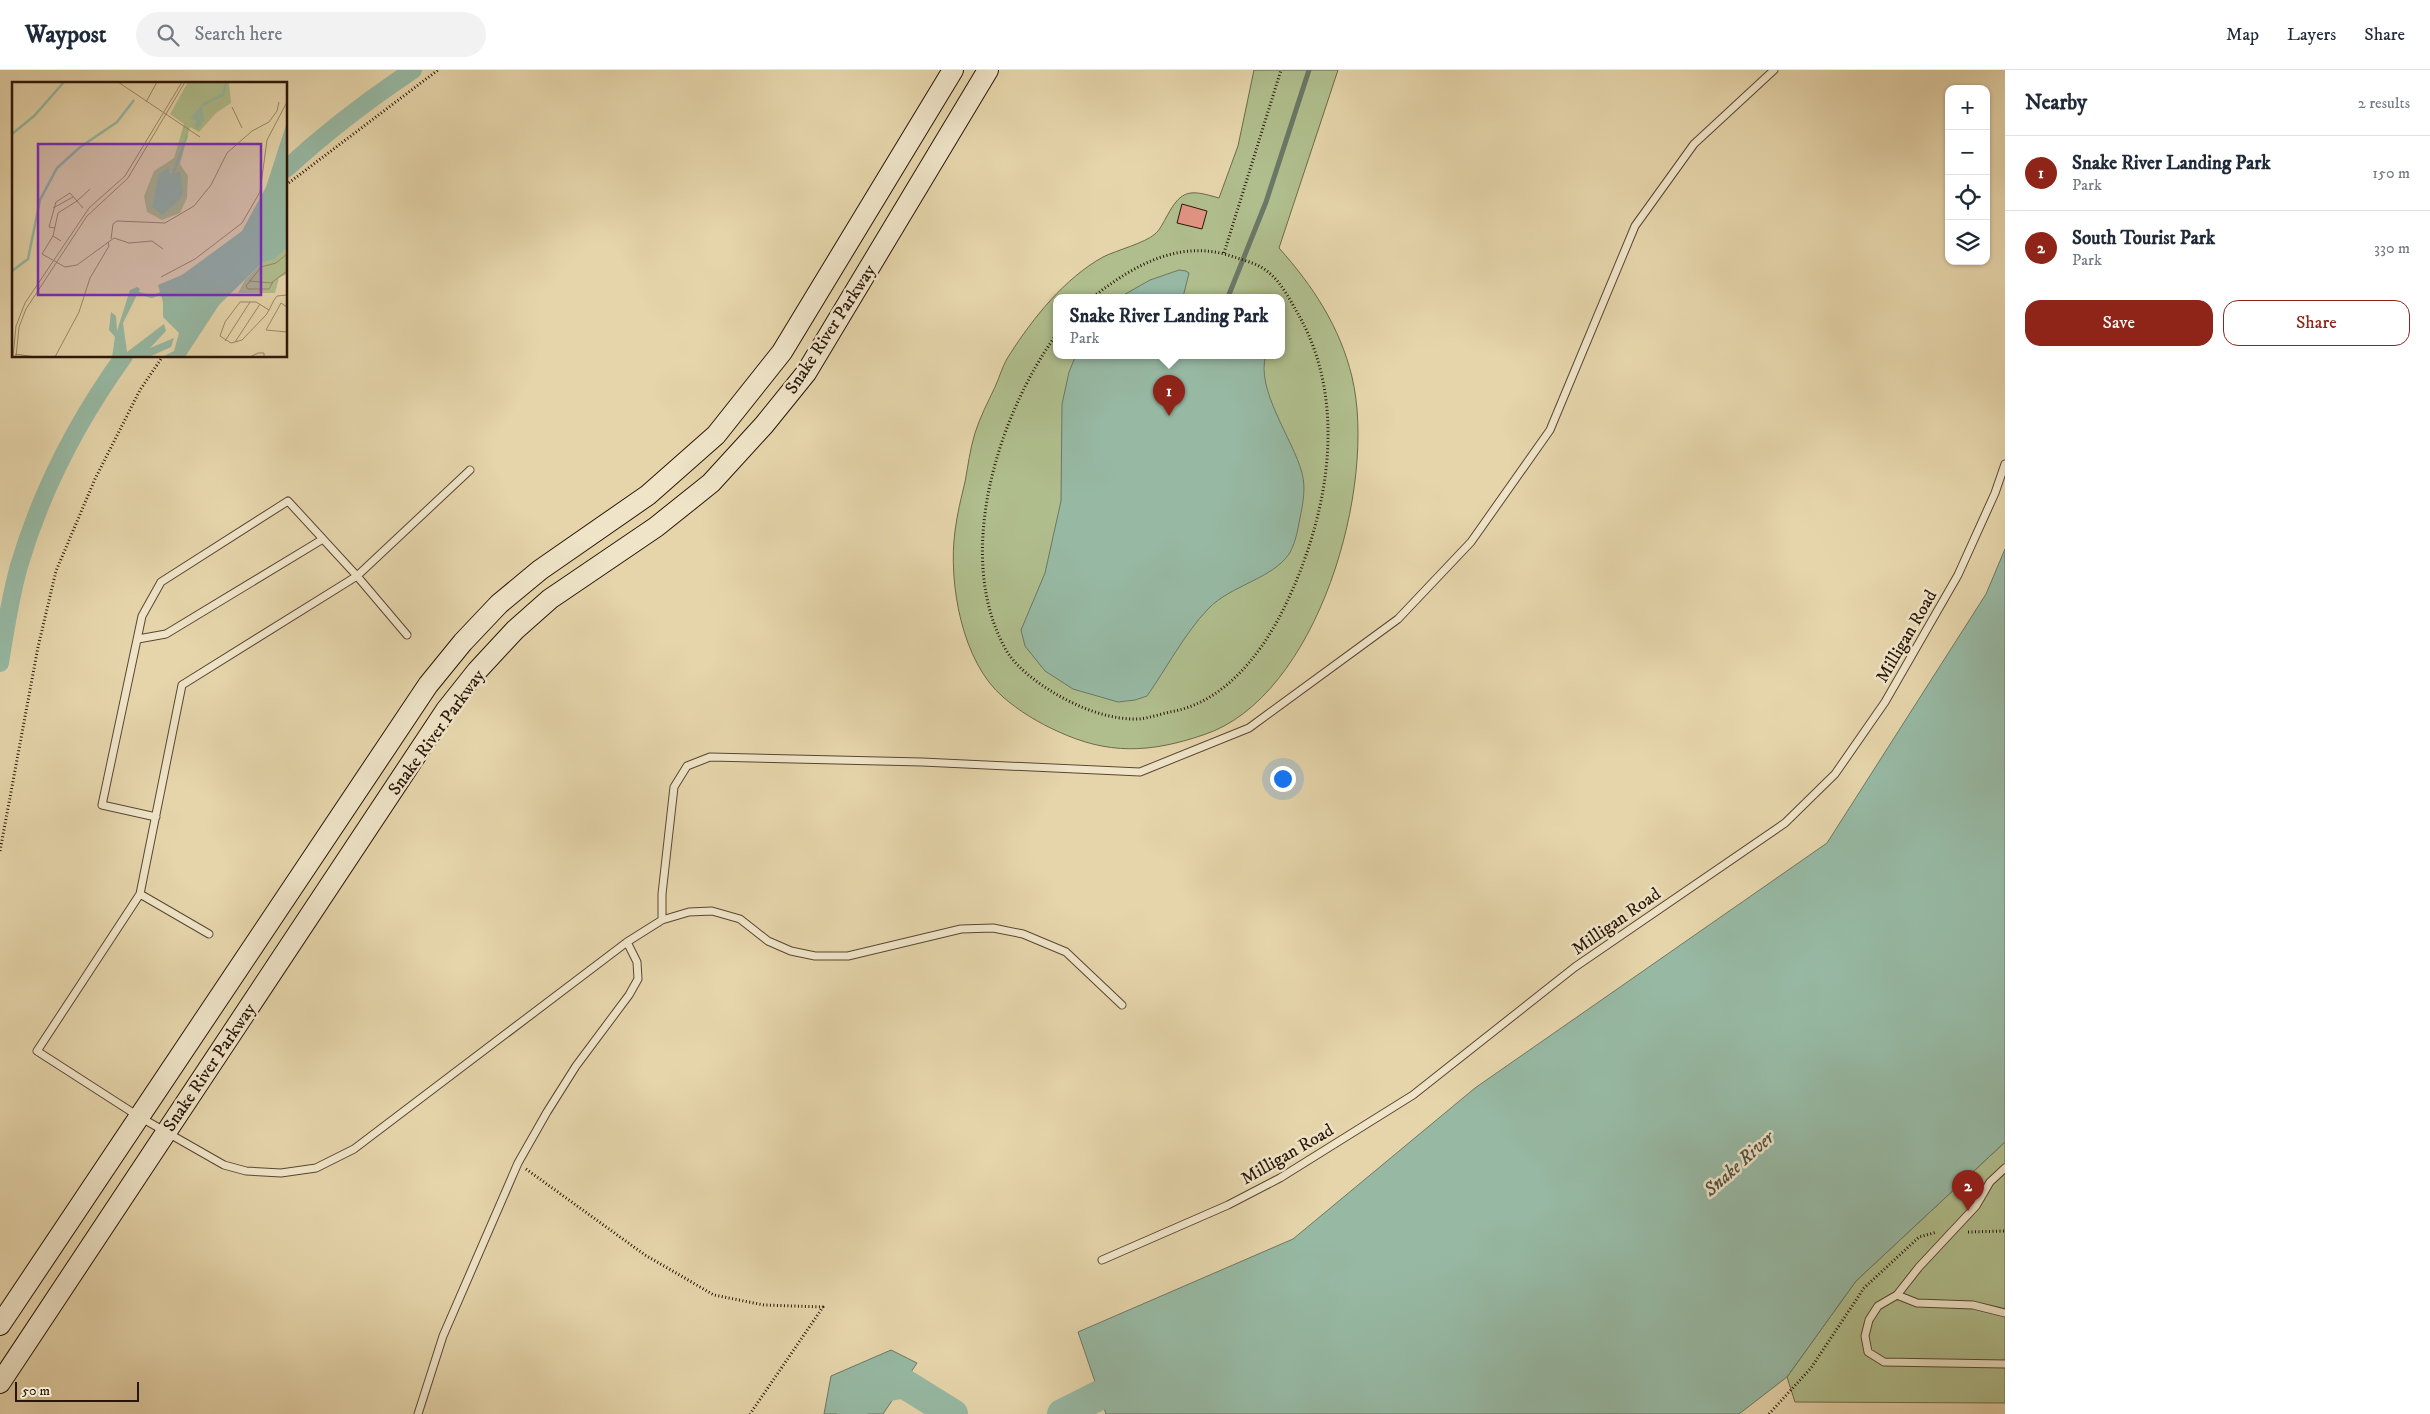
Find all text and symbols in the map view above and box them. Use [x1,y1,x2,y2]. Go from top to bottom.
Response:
search box [136,12,486,57]
text: Waypost [25,20,106,50]
icon: search [154,21,182,49]
text: Search here [194,23,282,46]
text: Map [2226,24,2259,46]
text: Layers [2287,24,2336,46]
text: Share [2364,24,2405,46]
inset map [12,82,288,358]
map controls [1945,85,1990,265]
button: + [1945,85,1990,130]
text: Nearby [2025,90,2087,116]
text: 2 results [2358,93,2410,113]
button: − [1945,130,1990,175]
text: Snake River Landing Park [2072,152,2271,175]
text: 1 [2038,163,2044,183]
text: 150 m [2372,163,2410,183]
button: locate [1945,175,1990,220]
text: Park [2072,175,2102,195]
button: layers [1945,220,1990,265]
text: South Tourist Park [2072,227,2215,250]
text: 2 [2037,238,2045,258]
text: 330 m [2374,238,2410,258]
text: Park [2072,250,2102,270]
street label: Snake River Parkway [781,260,881,399]
popup [1053,294,1285,359]
button: Save [2025,300,2213,346]
button: Share [2223,300,2410,346]
text: Snake River Landing Park [1070,305,1268,328]
text: Park [1070,328,1100,348]
pin: 1 [1153,375,1185,416]
street label: Milligan Road [1871,586,1942,687]
street label: Snake River Parkway [384,665,490,800]
your location [1270,766,1296,792]
street label: Milligan Road [1568,883,1665,961]
street label: Snake River Parkway [159,999,261,1136]
street label: Milligan Road [1237,1119,1338,1190]
water label: Snake River [1698,1125,1781,1202]
pin: 2 [1952,1170,1984,1211]
scale bar [15,1379,139,1402]
text: 50 m [22,1382,50,1400]

